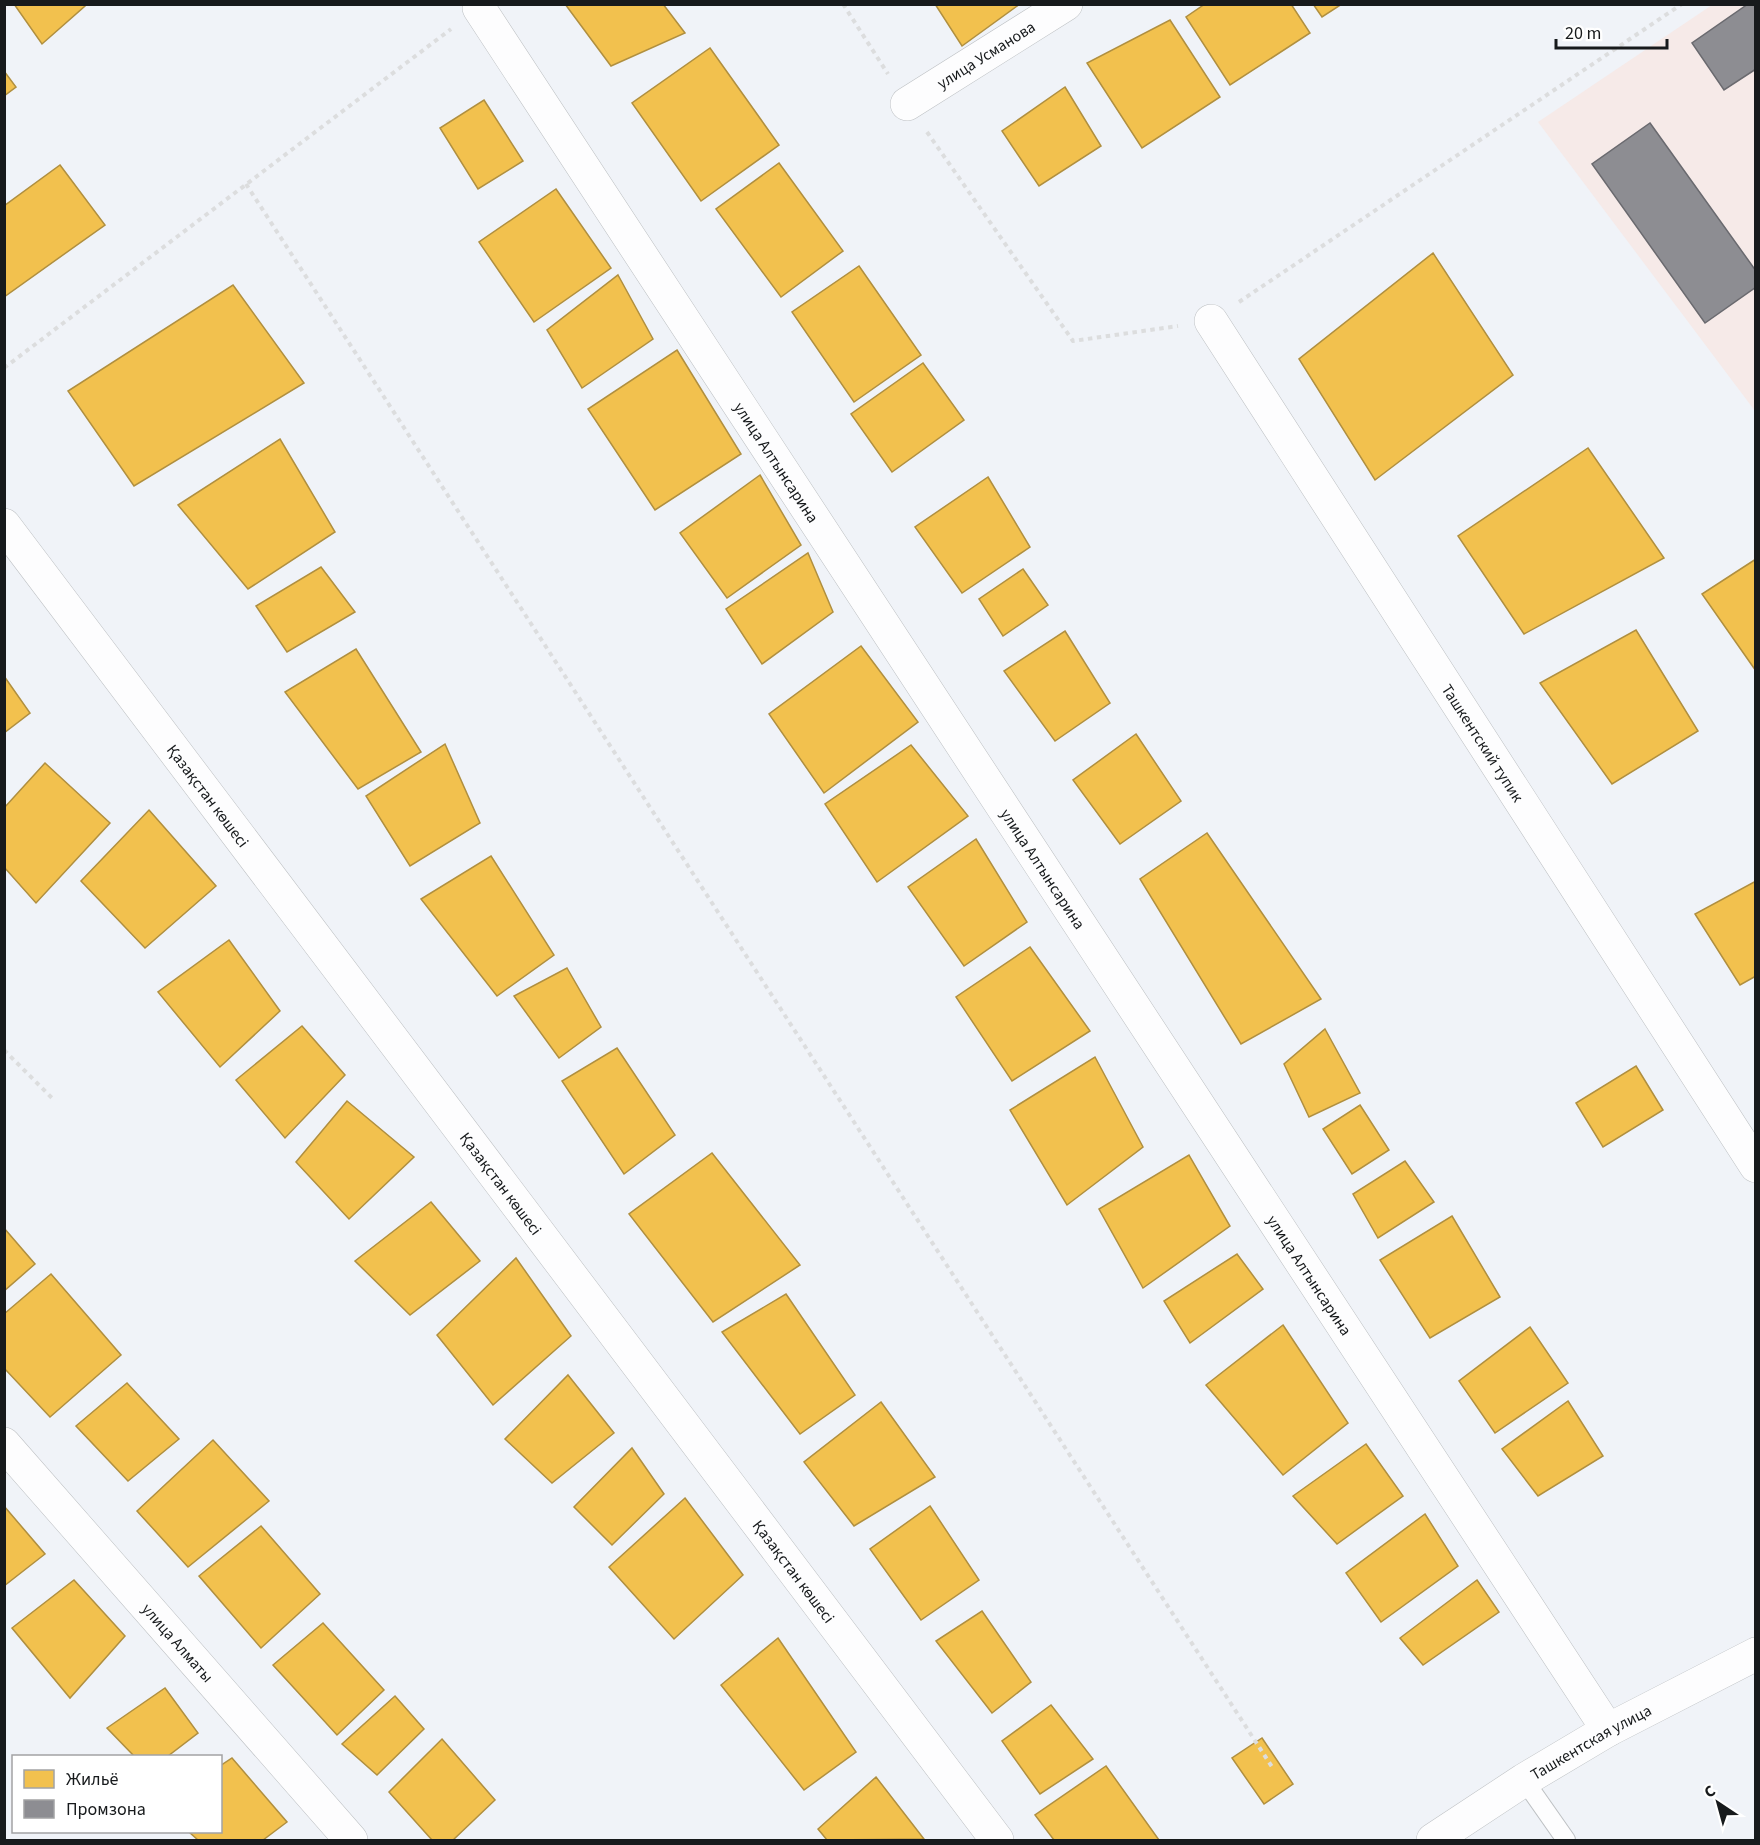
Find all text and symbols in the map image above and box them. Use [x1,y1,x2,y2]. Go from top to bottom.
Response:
scale bar [1556,12,1667,50]
street label: улица Усманова [933,16,1040,95]
text: 20 m [1565,21,1601,46]
street label: улица Алтынсарина [728,398,824,527]
street label: Ташкентский тупик [1436,680,1529,807]
street label: Қазақстан көшесі [161,740,254,852]
street label: улица Алтынсарина [995,804,1090,934]
street label: Қазақстан көшесі [454,1128,547,1240]
street label: улица Алтынсарина [1261,1211,1356,1340]
street label: Қазақстан көшесі [747,1516,839,1628]
street label: улица Алматы [136,1599,218,1688]
street label: Ташкентская улица [1527,1700,1655,1786]
legend [12,1755,222,1833]
text: Жильё [66,1767,119,1792]
north arrow [1688,1773,1748,1833]
text: С [1700,1780,1720,1803]
text: Промзона [66,1797,146,1822]

